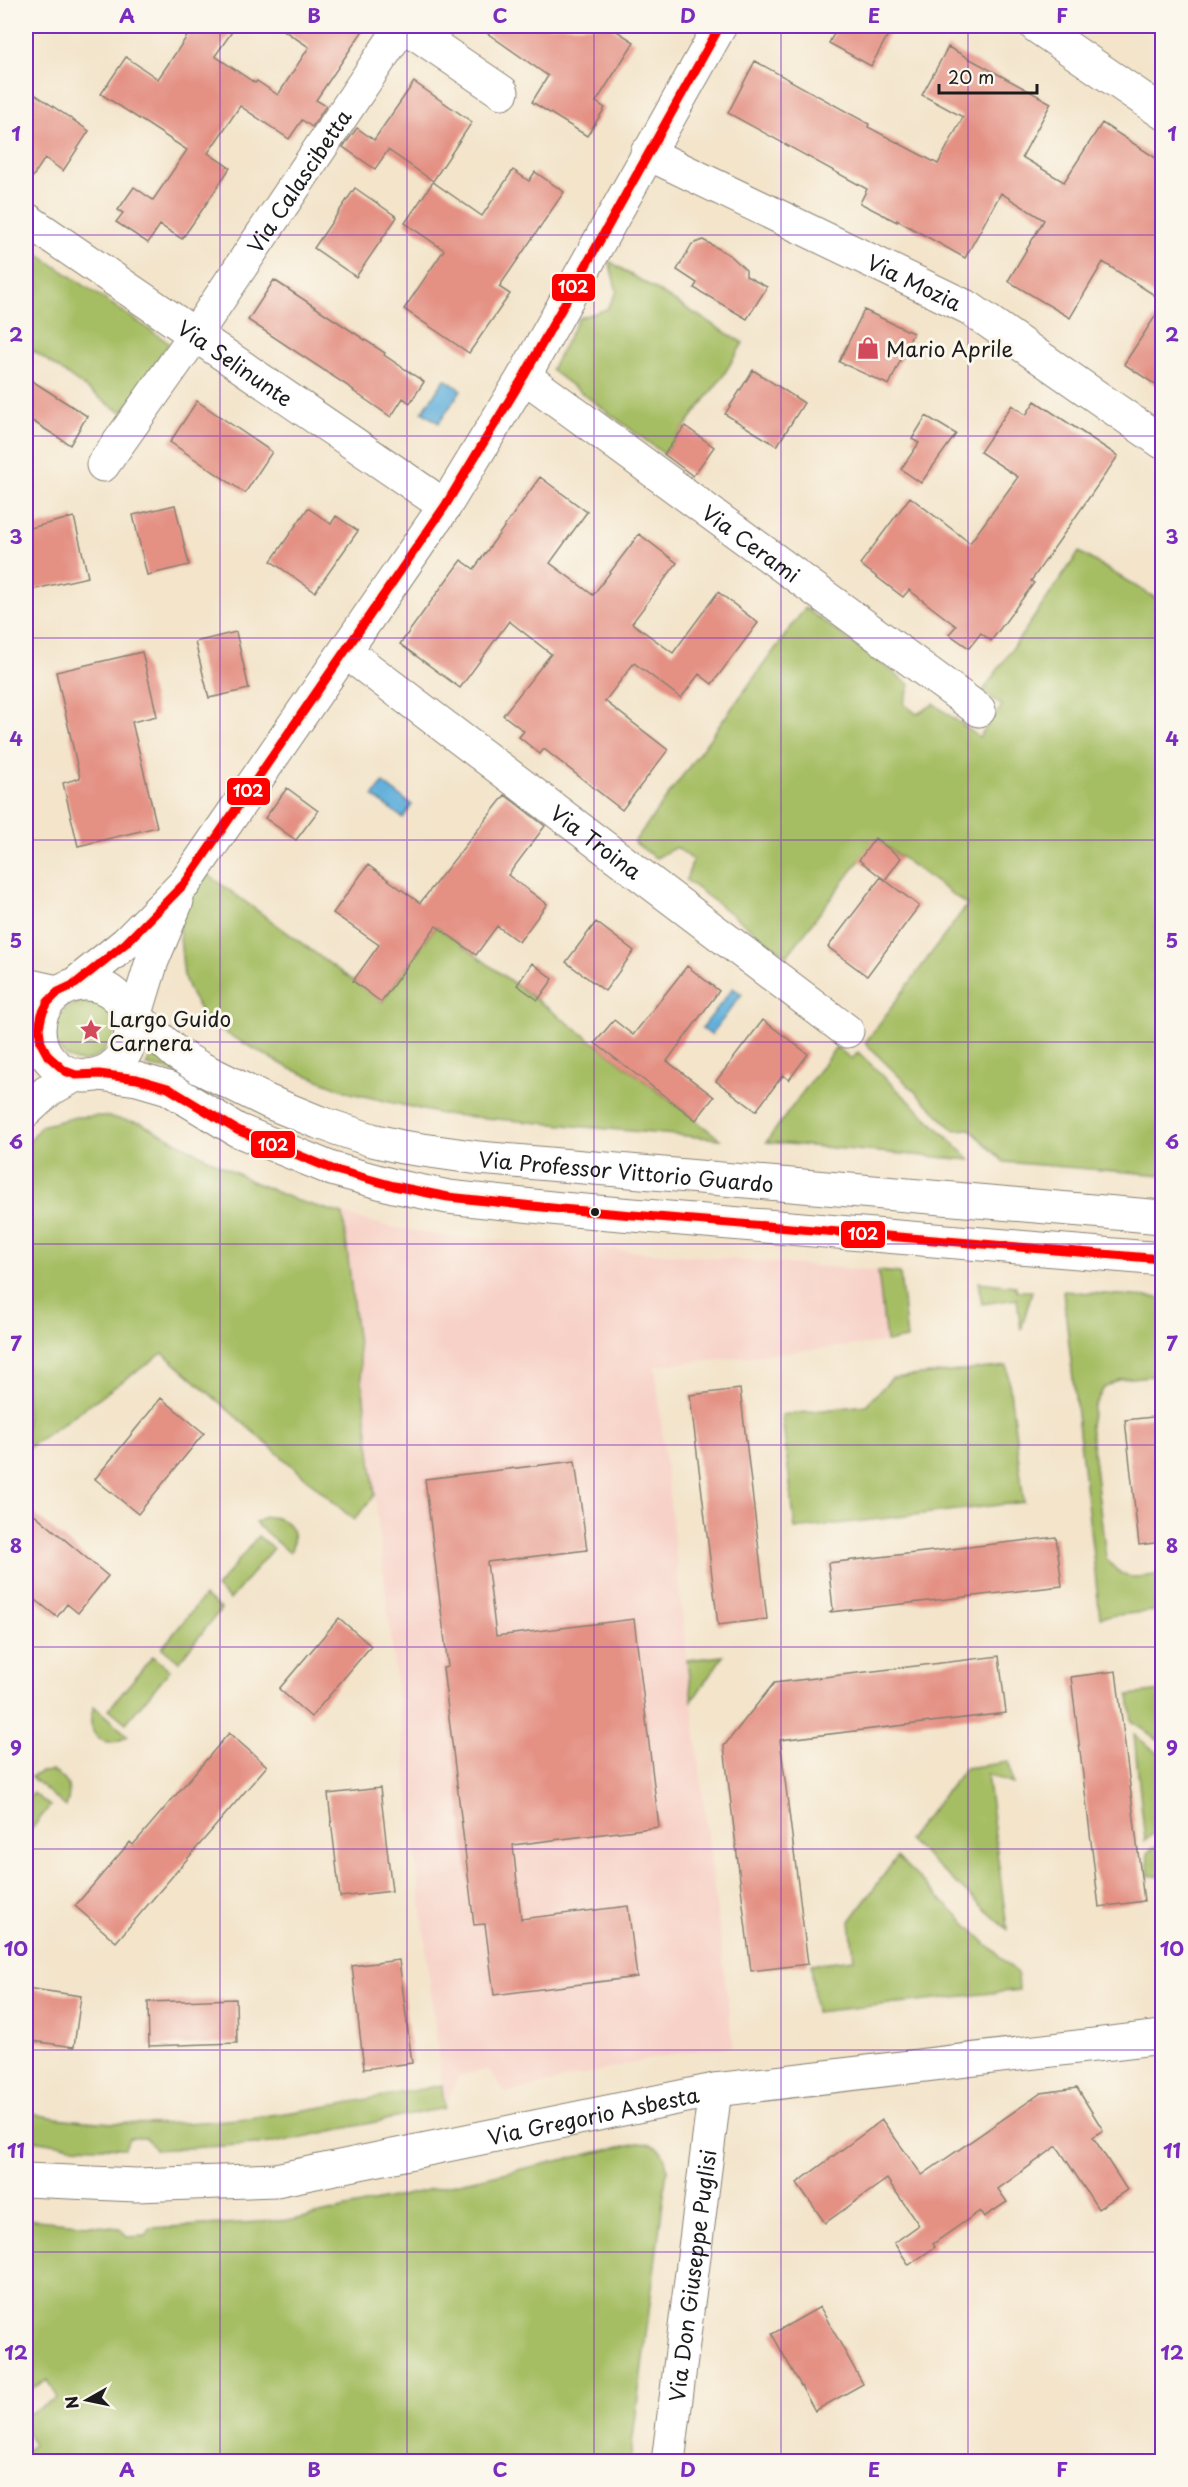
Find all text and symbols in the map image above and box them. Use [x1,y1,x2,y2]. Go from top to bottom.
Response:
text: A [119,0,135,30]
text: B [307,0,321,30]
text: C [492,0,508,30]
text: D [680,0,696,30]
text: E [868,0,880,30]
text: F [1056,0,1068,30]
scale bar [939,57,1036,95]
text: 20 m [948,63,994,90]
street label: Via Calascibetta [238,102,358,259]
text: 1 [11,118,21,148]
text: 1 [1167,118,1177,148]
street label: Via Mozia [862,245,968,319]
line badge: 102 [551,273,596,302]
text: 102 [558,274,588,298]
street label: Via Selinunte [171,311,300,414]
text: 2 [9,319,23,349]
text: 2 [1165,319,1179,349]
place label: Mario Aprile [886,332,1013,364]
shop icon: Mario Aprile [855,335,881,361]
street label: Via Cerami [696,496,807,590]
text: 3 [9,521,23,551]
text: 3 [1165,521,1179,551]
text: 4 [9,723,23,753]
text: 4 [1165,723,1179,753]
line badge: 102 [226,777,271,806]
text: 102 [233,778,263,802]
street label: Via Troina [544,796,649,887]
text: 5 [10,925,22,955]
text: 5 [1166,925,1178,955]
place label: Largo Guido Carnera [109,1002,231,1058]
place icon: Largo Guido Carnera [78,1017,104,1043]
text: 6 [9,1126,23,1156]
text: 6 [1165,1126,1179,1156]
line badge: 102 [250,1130,296,1159]
text: 102 [258,1132,288,1156]
street label: Via Professor Vittorio Guardo [477,1142,775,1199]
unlabelled marker [589,1206,601,1218]
line badge: 102 [840,1220,886,1249]
text: 102 [848,1221,878,1245]
text: 7 [10,1328,22,1358]
text: 7 [1166,1328,1178,1358]
text: 8 [10,1530,22,1560]
text: 8 [1166,1530,1178,1560]
text: 9 [10,1732,22,1762]
text: 9 [1166,1732,1178,1762]
text: 10 [4,1933,28,1963]
text: 10 [1160,1933,1184,1963]
street label: Via Gregorio Asbesta [485,2078,702,2152]
text: 11 [7,2135,25,2165]
text: 11 [1163,2135,1181,2165]
street label: Via Don Giuseppe Puglisi [660,2147,723,2404]
text: 12 [4,2337,28,2367]
text: 12 [1160,2337,1184,2367]
north arrow [57,2370,117,2430]
text: N [58,2394,84,2411]
text: A [119,2454,135,2484]
text: B [307,2454,321,2484]
text: C [492,2454,508,2484]
text: D [680,2454,696,2484]
text: E [868,2454,880,2484]
text: F [1056,2454,1068,2484]

